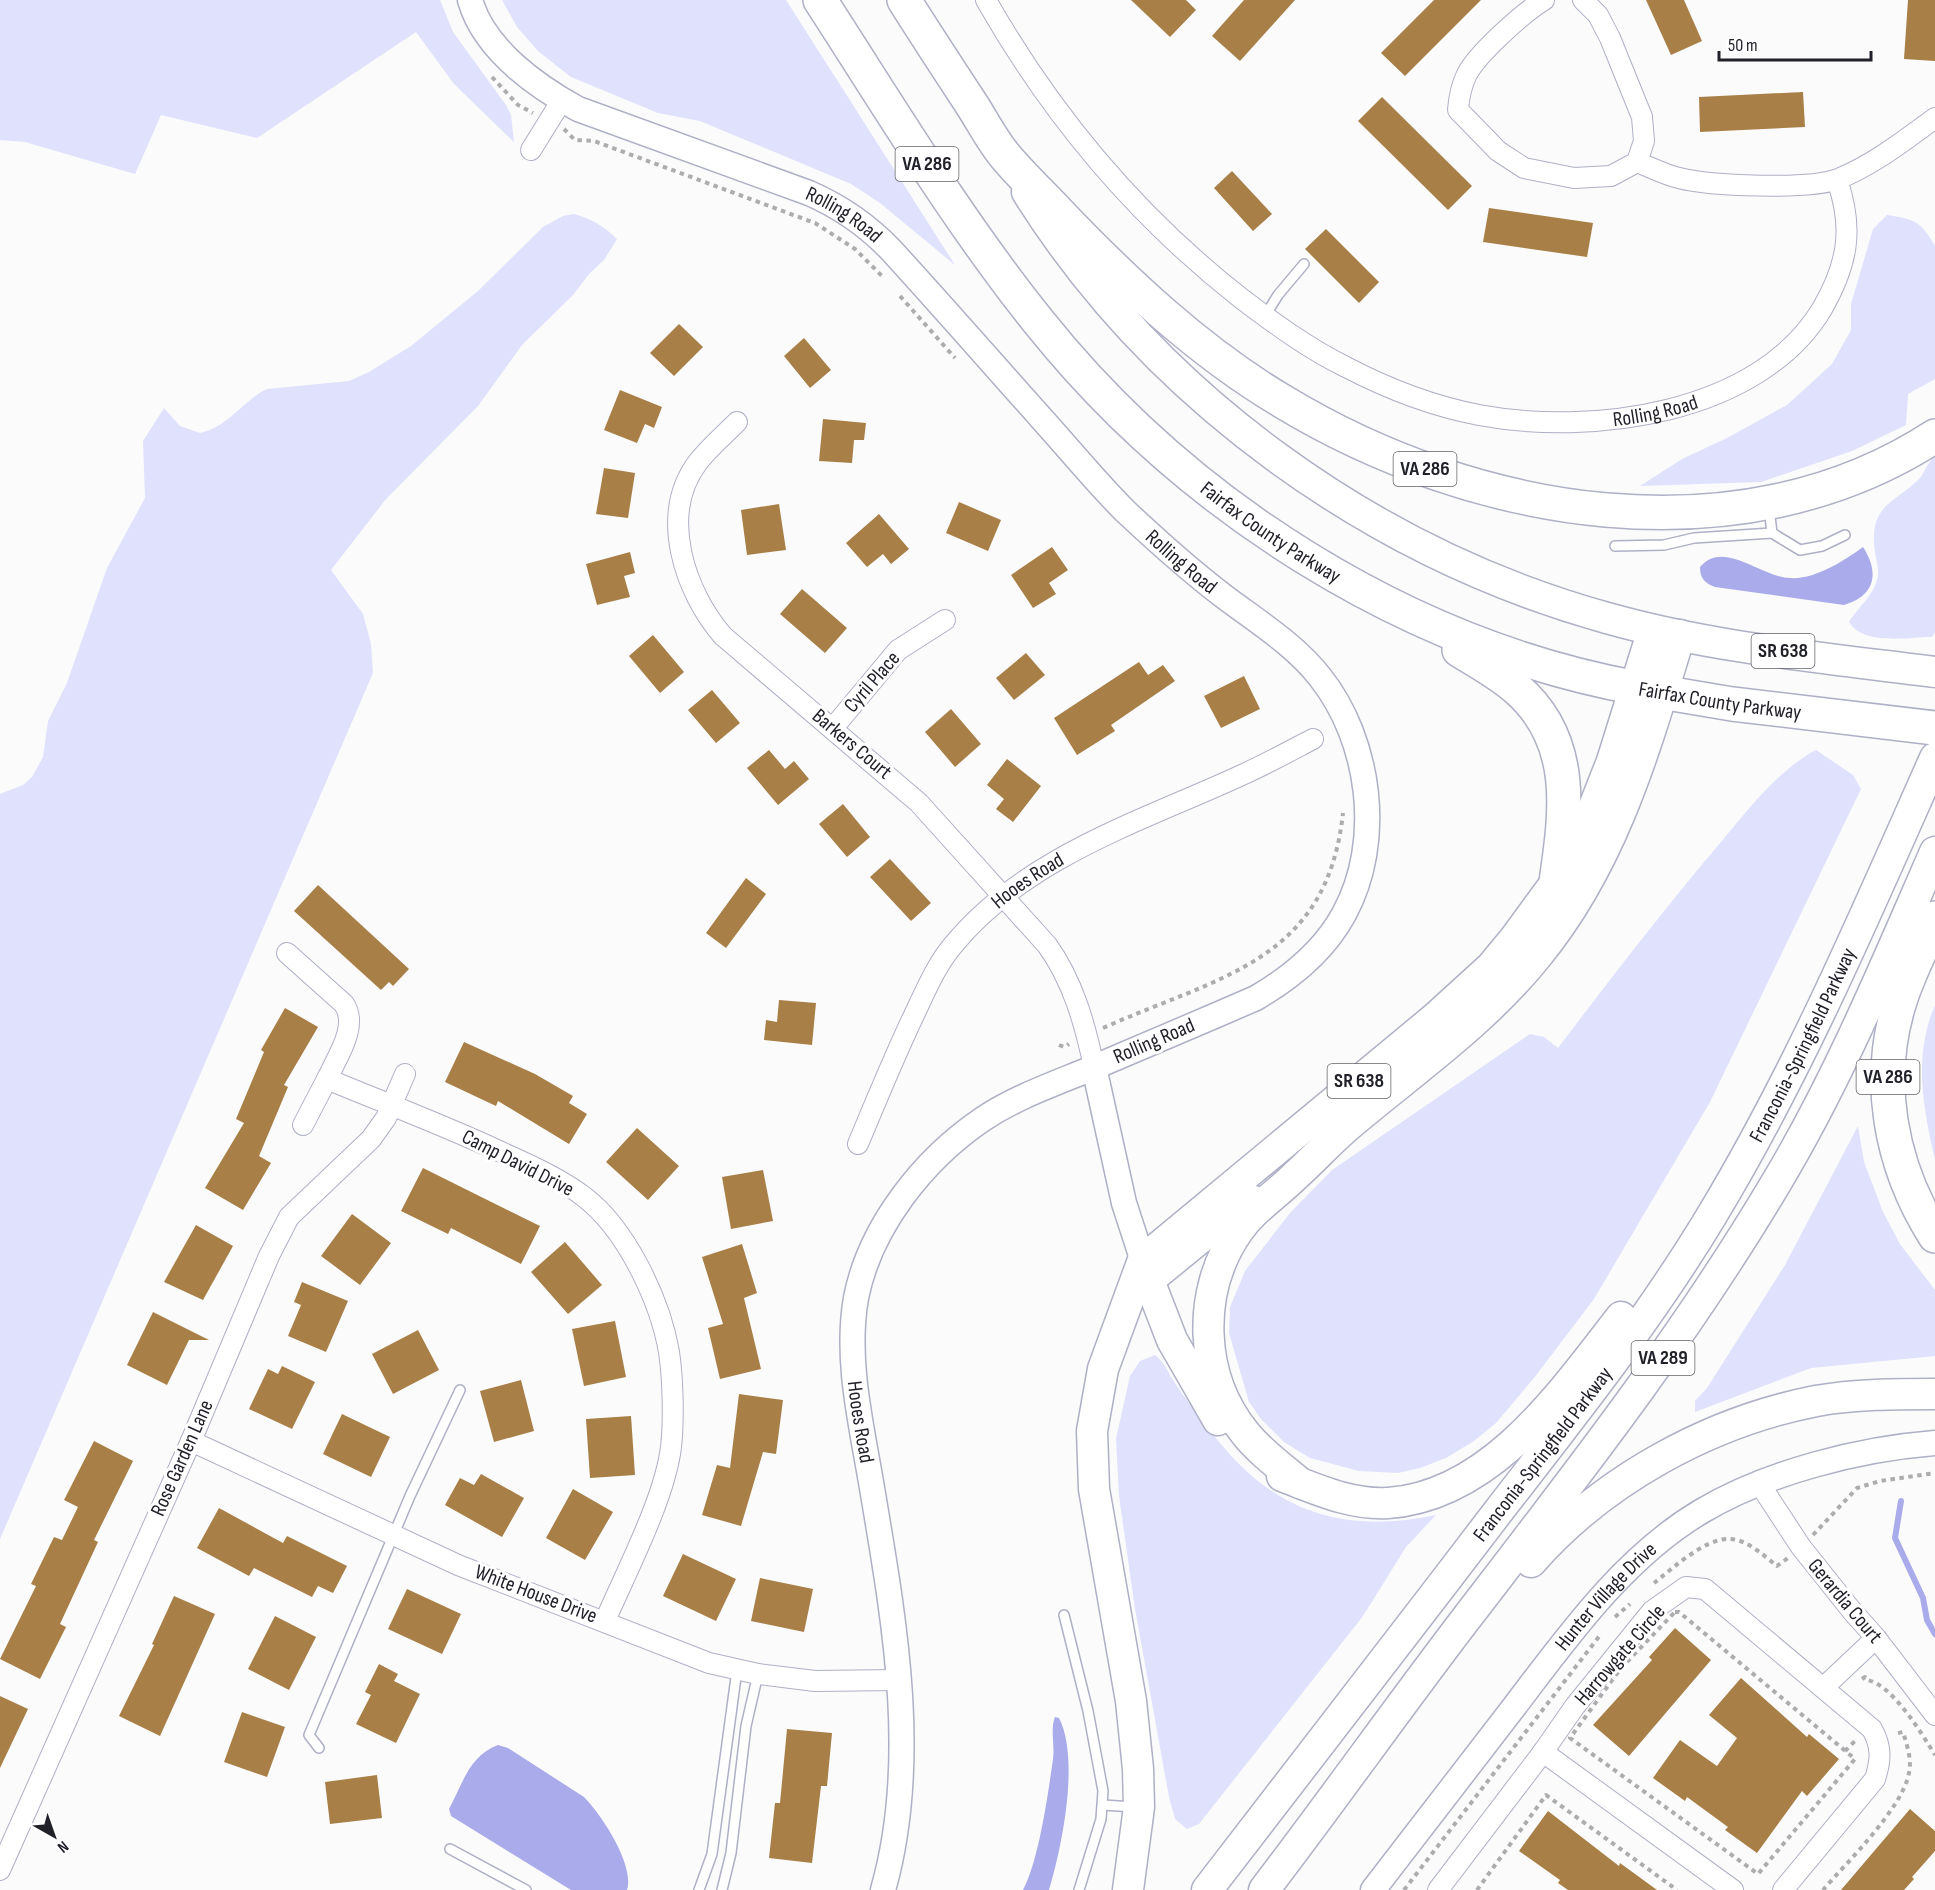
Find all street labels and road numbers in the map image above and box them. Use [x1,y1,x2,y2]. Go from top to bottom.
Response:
road number: VA 286 [896,147,958,181]
street label: Rolling Road [802,181,888,248]
street label: Rolling Road [1611,389,1701,432]
road number: VA 286 [1394,452,1456,486]
street label: Fairfax County Parkway [1196,476,1345,588]
street label: Rolling Road [1141,524,1222,599]
road number: SR 638 [1752,634,1814,668]
street label: Cyril Place [839,646,905,718]
street label: Fairfax County Parkway [1637,676,1803,725]
street label: Barkers Court [807,703,897,785]
street label: Hooes Road [986,847,1068,914]
street label: Franconia-Springfield Parkway [1744,944,1861,1146]
street label: Rolling Road [1110,1013,1198,1069]
road number: VA 286 [1856,1060,1920,1094]
road number: SR 638 [1328,1064,1390,1098]
street label: Camp David Drive [458,1124,578,1202]
road number: VA 289 [1632,1341,1694,1375]
street label: Franconia-Springfield Parkway [1467,1362,1617,1546]
street label: Hooes Road [842,1380,880,1465]
street label: Rose Garden Lane [145,1396,219,1520]
street label: Hunter Village Drive [1549,1536,1661,1655]
street label: Gerardia Court [1802,1554,1888,1648]
street label: White House Drive [471,1559,601,1629]
street label: Harrowgate Circle [1569,1600,1671,1710]

